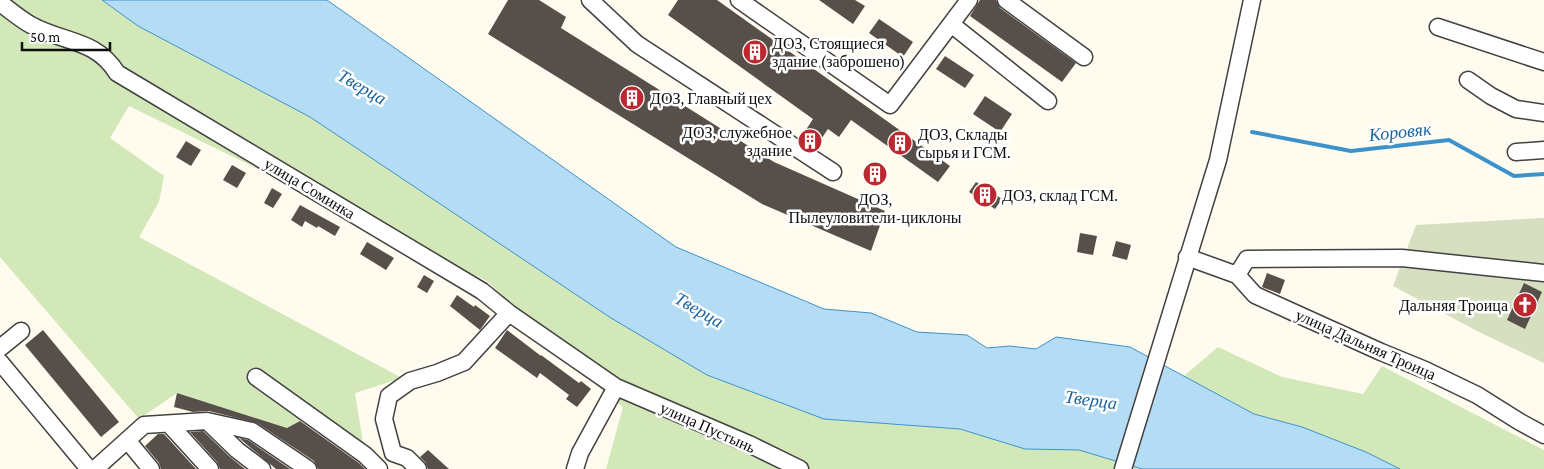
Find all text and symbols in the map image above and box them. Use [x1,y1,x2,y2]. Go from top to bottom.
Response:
scale bar [22,20,110,52]
text: 50 m [30,29,60,45]
place label: ДОЗ, Стоящиеся здание (заброшено) [772,35,905,71]
building icon: ДОЗ, Стоящиеся здание (заброшено) [742,39,768,65]
water label: Тверца [334,65,390,109]
building icon: ДОЗ, Главный цех [619,85,645,111]
place label: ДОЗ, Главный цех [650,90,772,108]
water label: Коровяк [1367,119,1433,145]
place label: ДОЗ, служебное здание [682,124,792,160]
place label: ДОЗ, Склады сырья и ГСМ. [918,126,1011,162]
building icon: ДОЗ, служебное здание [797,128,823,154]
building icon: ДОЗ, Склады сырья и ГСМ. [887,130,913,156]
street label: улица Соминка [261,155,358,223]
building icon: ДОЗ, Пылеуловители-циклоны [862,161,888,187]
building icon: ДОЗ, склад ГСМ. [972,182,998,208]
place label: ДОЗ, склад ГСМ. [1002,187,1118,205]
place label: ДОЗ, Пылеуловители-циклоны [788,191,962,227]
water label: Тверца [671,288,727,332]
church icon: Дальняя Троица [1512,292,1538,318]
place label: Дальняя Троица [1399,297,1508,315]
street label: улица Дальняя Троица [1293,306,1439,384]
water label: Тверца [1064,386,1118,414]
street label: улица Пустынь [657,399,758,457]

